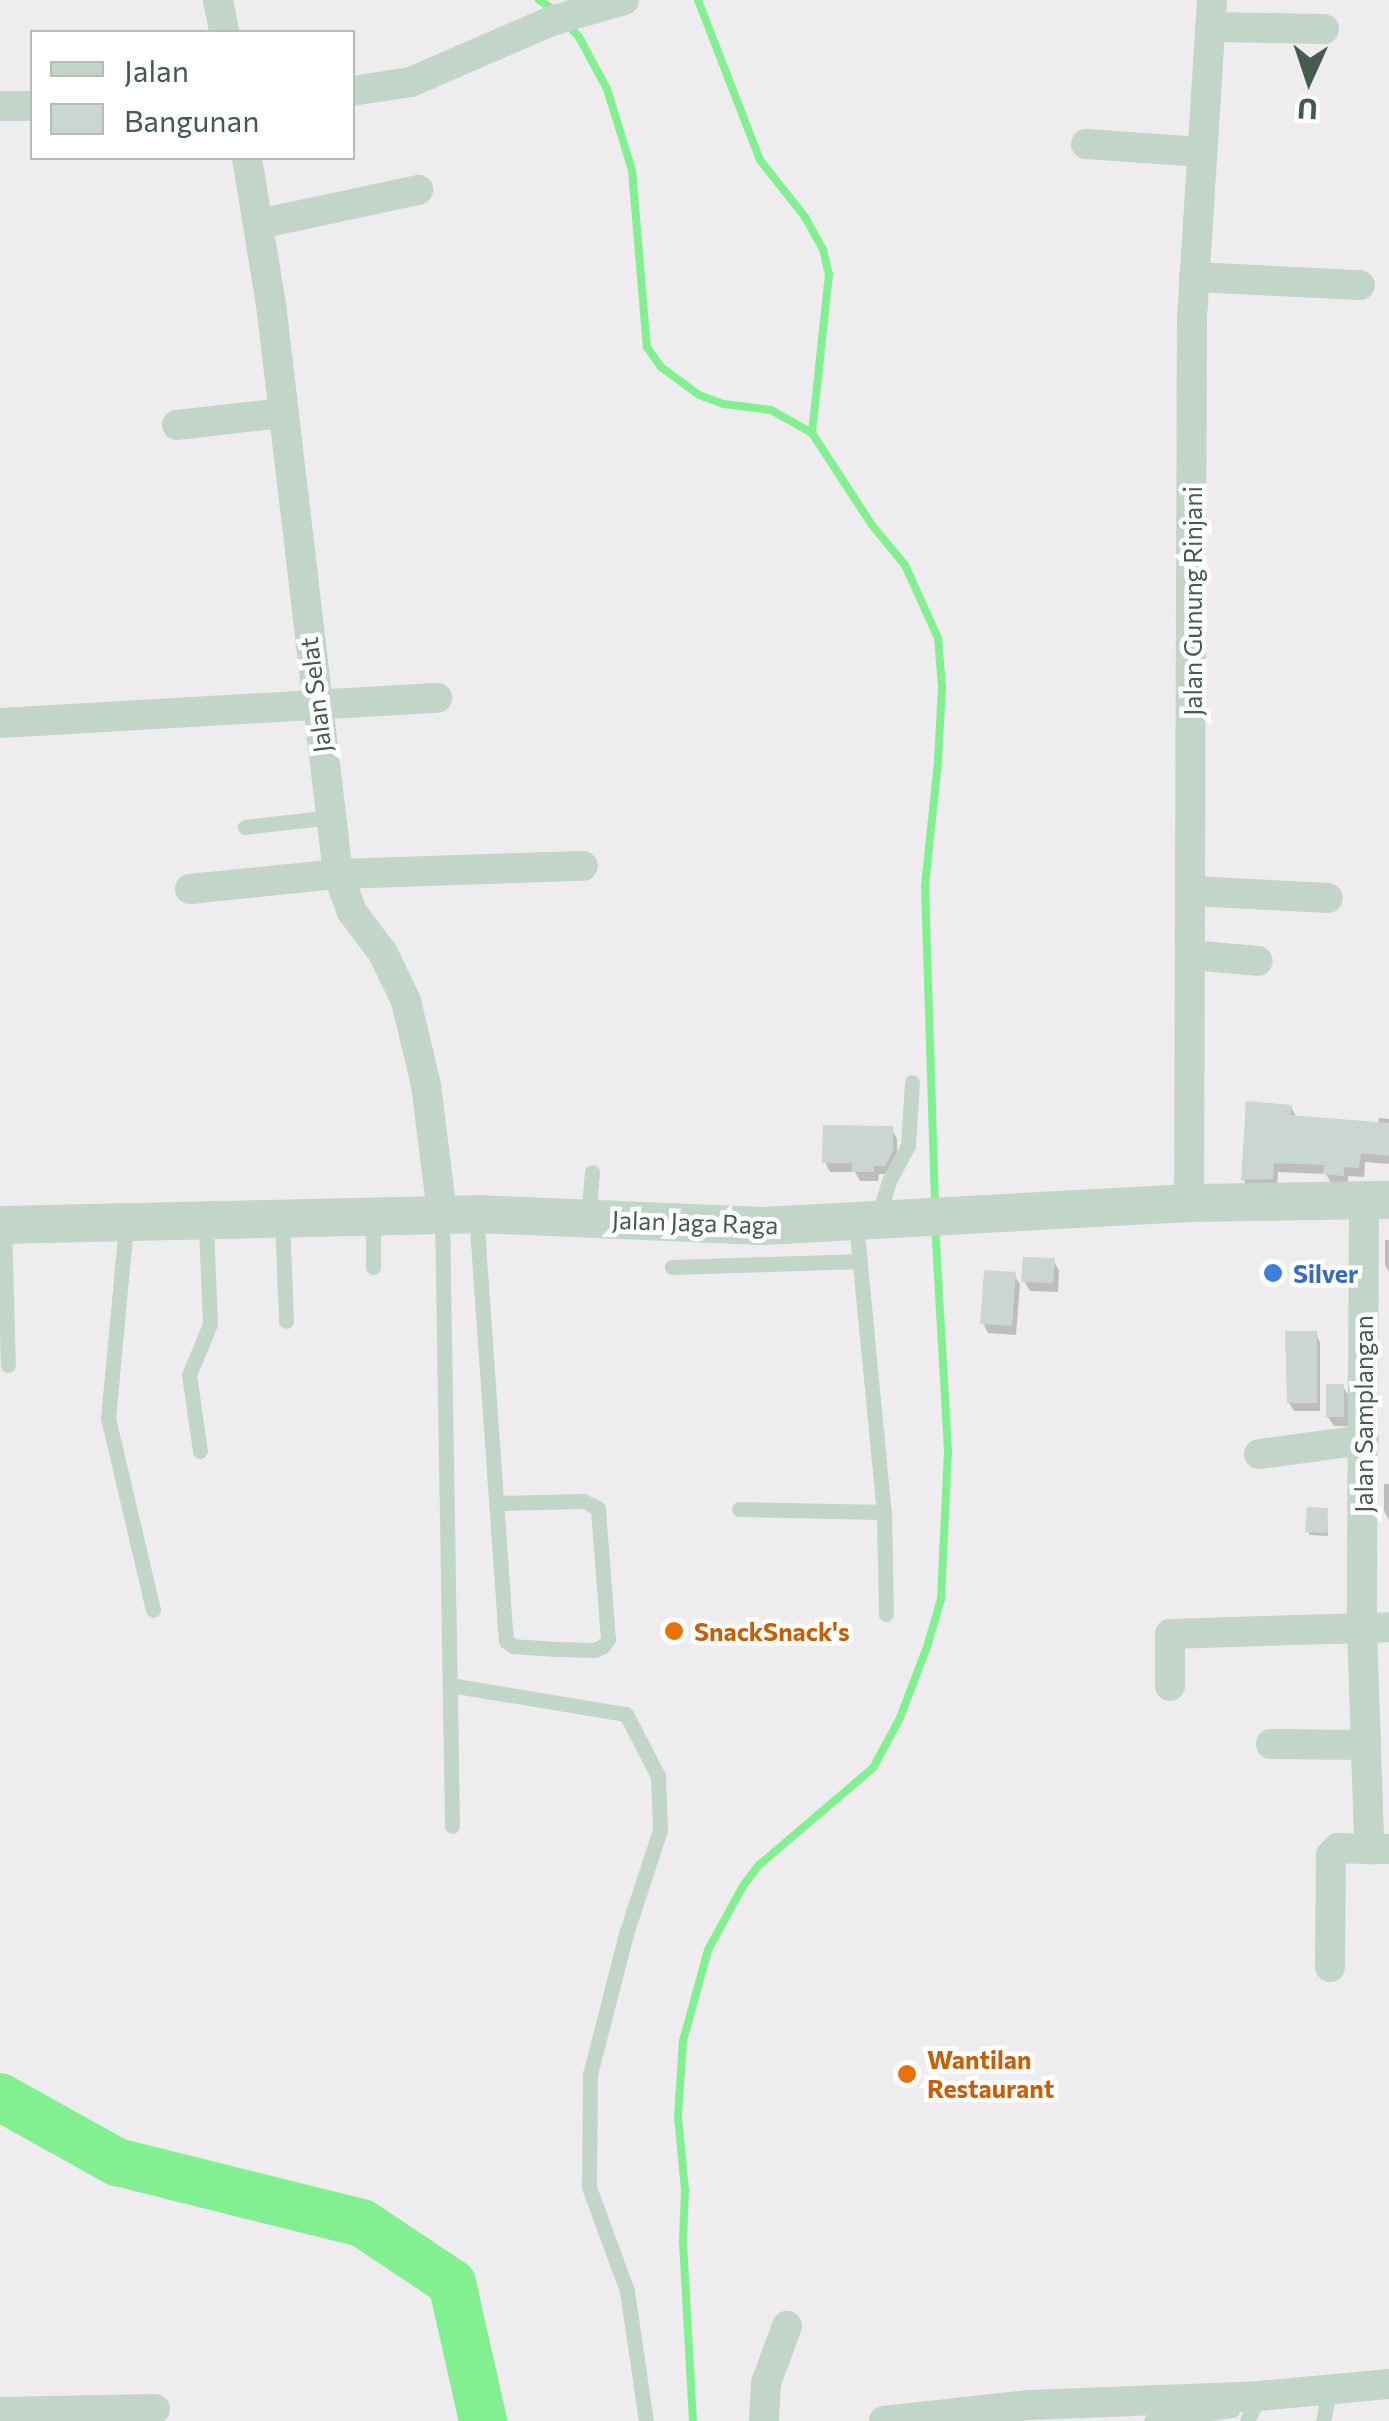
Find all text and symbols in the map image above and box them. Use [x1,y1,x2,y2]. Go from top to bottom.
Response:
legend [30,30,355,160]
north arrow [1259,30,1359,130]
text: Jalan [124,51,189,88]
text: U [1296,92,1319,127]
text: Bangunan [124,101,259,138]
street label: Jalan Gunung Rinjani [1177,486,1207,716]
street label: Jalan Selat [293,635,337,755]
street label: Jalan Jaga Raga [611,1204,779,1240]
place label: Silver [1293,1258,1358,1288]
marker: Silver [1262,1262,1284,1284]
street label: Jalan Samplangan [1348,1315,1378,1513]
place label: SnackSnack's [694,1616,850,1646]
marker: SnackSnack's [663,1620,685,1642]
place label: Wantilan Restaurant [927,2045,1054,2104]
marker: Wantilan Restaurant [896,2063,918,2085]

